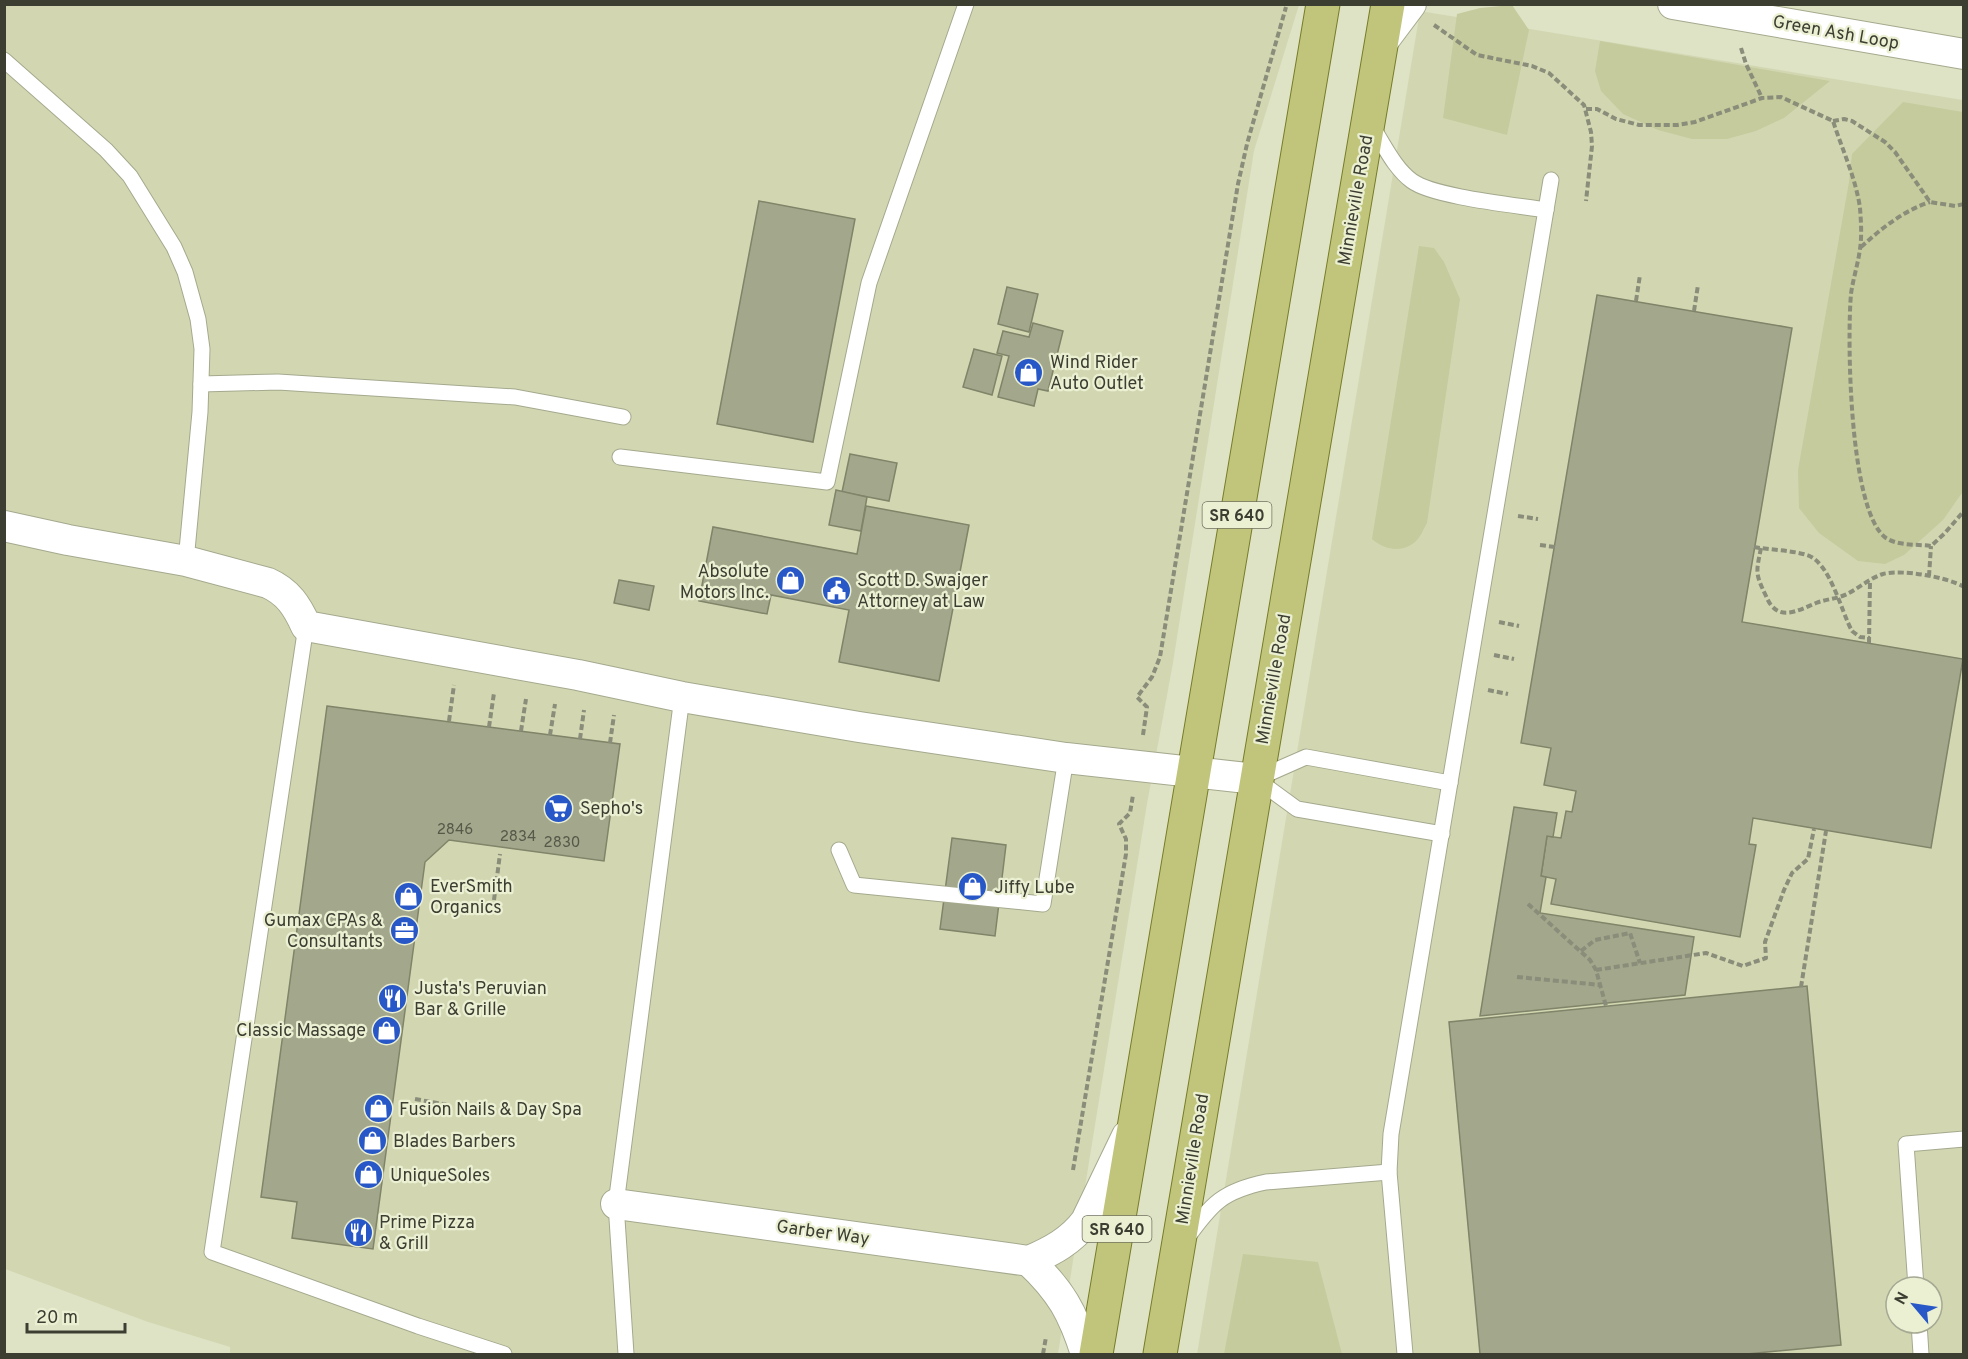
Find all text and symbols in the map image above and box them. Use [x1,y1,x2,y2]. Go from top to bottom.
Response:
street label: Green Ash Loop [1771,11,1901,56]
street label: Minnieville Road [1334,133,1379,267]
place label: Wind Rider Auto Outlet [1050,352,1144,396]
shop icon: Wind Rider Auto Outlet [1013,356,1045,388]
road number: SR 640 [1202,502,1272,528]
place label: Absolute Motors Inc. [680,561,769,605]
shop icon: Absolute Motors Inc. [774,565,806,597]
place label: Scott D. Swajger Attorney at Law [857,570,988,614]
public building icon: Scott D. Swajger Attorney at Law [820,574,852,606]
street label: Minnieville Road [1252,612,1297,746]
supermarket icon: Sepho's [543,792,575,824]
place label: Sepho's [580,798,643,821]
house number: 2846 [437,821,473,840]
house number: 2834 [500,828,536,847]
house number: 2830 [544,834,580,853]
shop icon: Jiffy Lube [957,871,989,903]
place label: EverSmith Organics [430,876,513,920]
place label: Jiffy Lube [994,877,1075,900]
shop icon: EverSmith Organics [393,880,425,912]
place label: Gumax CPAs & Consultants [264,910,383,954]
office icon: Gumax CPAs & Consultants [388,914,420,946]
place label: Justa's Peruvian Bar & Grille [414,978,547,1022]
restaurant icon: Justa's Peruvian Bar & Grille [377,982,409,1014]
shop icon: Classic Massage [371,1014,403,1046]
place label: Classic Massage [236,1020,366,1043]
street label: Minnieville Road [1172,1092,1215,1226]
shop icon: Fusion Nails & Day Spa [362,1093,394,1125]
place label: Fusion Nails & Day Spa [399,1099,582,1122]
shop icon: Blades Barbers [356,1125,388,1157]
place label: Blades Barbers [393,1131,516,1154]
shop icon: UniqueSoles [353,1159,385,1191]
place label: UniqueSoles [390,1165,490,1188]
place label: Prime Pizza & Grill [379,1212,475,1256]
restaurant icon: Prime Pizza & Grill [342,1216,374,1248]
street label: Garber Way [775,1216,871,1251]
road number: SR 640 [1082,1216,1152,1242]
north arrow [1884,1275,1944,1335]
text: N [1891,1289,1914,1309]
scale bar [27,1296,124,1334]
text: 20 m [36,1307,78,1330]

